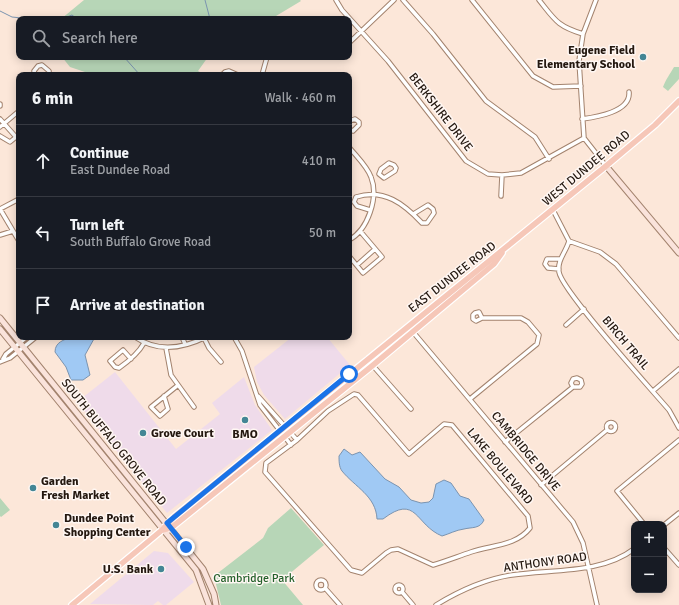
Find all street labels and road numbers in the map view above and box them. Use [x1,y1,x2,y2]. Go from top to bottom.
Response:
street label: BERKSHIRE DRIVE [405,70,476,155]
street label: WEST DUNDEE ROAD [539,127,633,209]
street label: EAST DUNDEE ROAD [406,238,499,316]
street label: BIRCH TRAIL [599,313,653,373]
street label: SOUTH BUFFALO GROVE ROAD [58,376,170,509]
street label: CAMBRIDGE DRIVE [488,408,563,494]
street label: LAKE BOULEVARD [463,425,536,508]
street label: ANTHONY ROAD [502,549,588,576]

